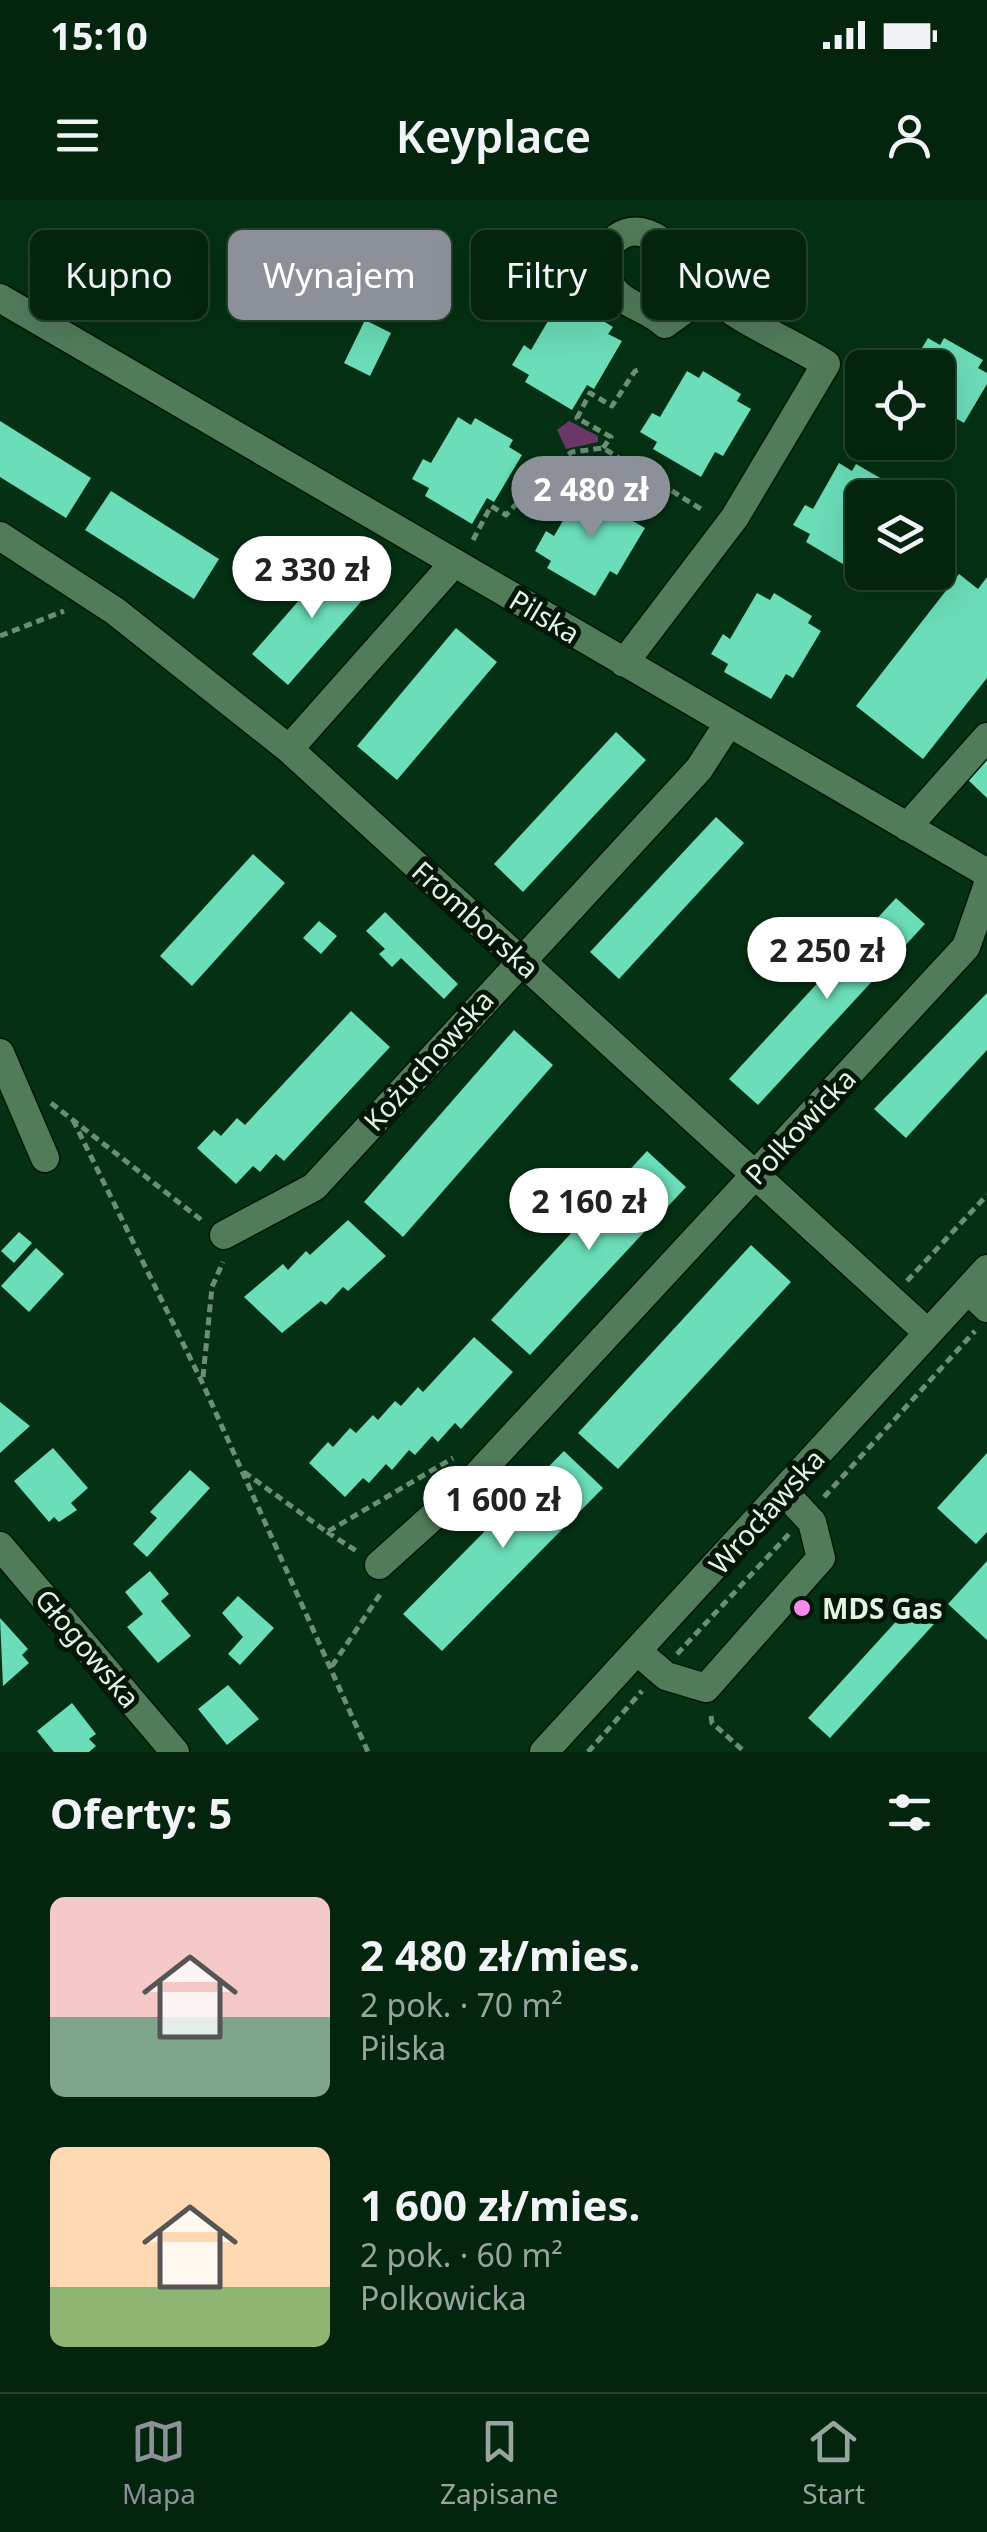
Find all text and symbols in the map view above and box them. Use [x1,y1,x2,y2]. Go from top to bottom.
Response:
text: 15:10 [50,9,148,61]
text: Keyplace [396,105,591,166]
icon: menu [50,108,105,163]
icon: person [882,108,937,163]
chip: Kupno [30,230,208,320]
chip: Wynajem [228,230,451,320]
chip: Filtry [471,230,622,320]
chip: Nowe [642,230,806,320]
map controls [845,350,955,590]
button: locate [845,350,955,460]
pin: 2 480 zł [488,456,694,541]
text: 2 480 zł [533,467,649,510]
button: layers [845,480,955,590]
pin: 2 330 zł [209,536,415,621]
text: 2 330 zł [254,547,370,590]
street label: Pilska [503,580,587,652]
street label: Fromborska [404,852,548,986]
pin: 2 250 zł [724,917,930,1002]
text: 2 250 zł [769,928,885,971]
street label: Kożuchowska [354,981,502,1139]
street label: Polkowicka [736,1060,864,1192]
pin: 2 160 zł [486,1168,692,1253]
text: 2 160 zł [531,1179,647,1222]
street label: Wrocławska [700,1440,832,1582]
pin: 1 600 zł [400,1466,606,1551]
text: 1 600 zł [445,1477,561,1520]
street label: Głogowska [27,1581,149,1715]
place label: MDS Gas [822,1589,943,1627]
marker: MDS Gas [791,1597,813,1619]
text: Oferty: 5 [50,1784,232,1841]
icon: filters [882,1785,937,1840]
text: 2 480 zł/mies. [360,1926,640,1983]
icon: home [130,1937,250,2057]
text: 2 pok. · 70 m² [360,1983,563,2026]
text: Pilska [360,2026,446,2069]
text: 1 600 zł/mies. [360,2176,640,2233]
icon: home [130,2187,250,2307]
text: 2 pok. · 60 m² [360,2233,563,2276]
text: Polkowicka [360,2276,527,2319]
tab: Mapa [122,2414,196,2512]
tab: Zapisane [440,2414,558,2512]
tab: Start [802,2414,865,2512]

